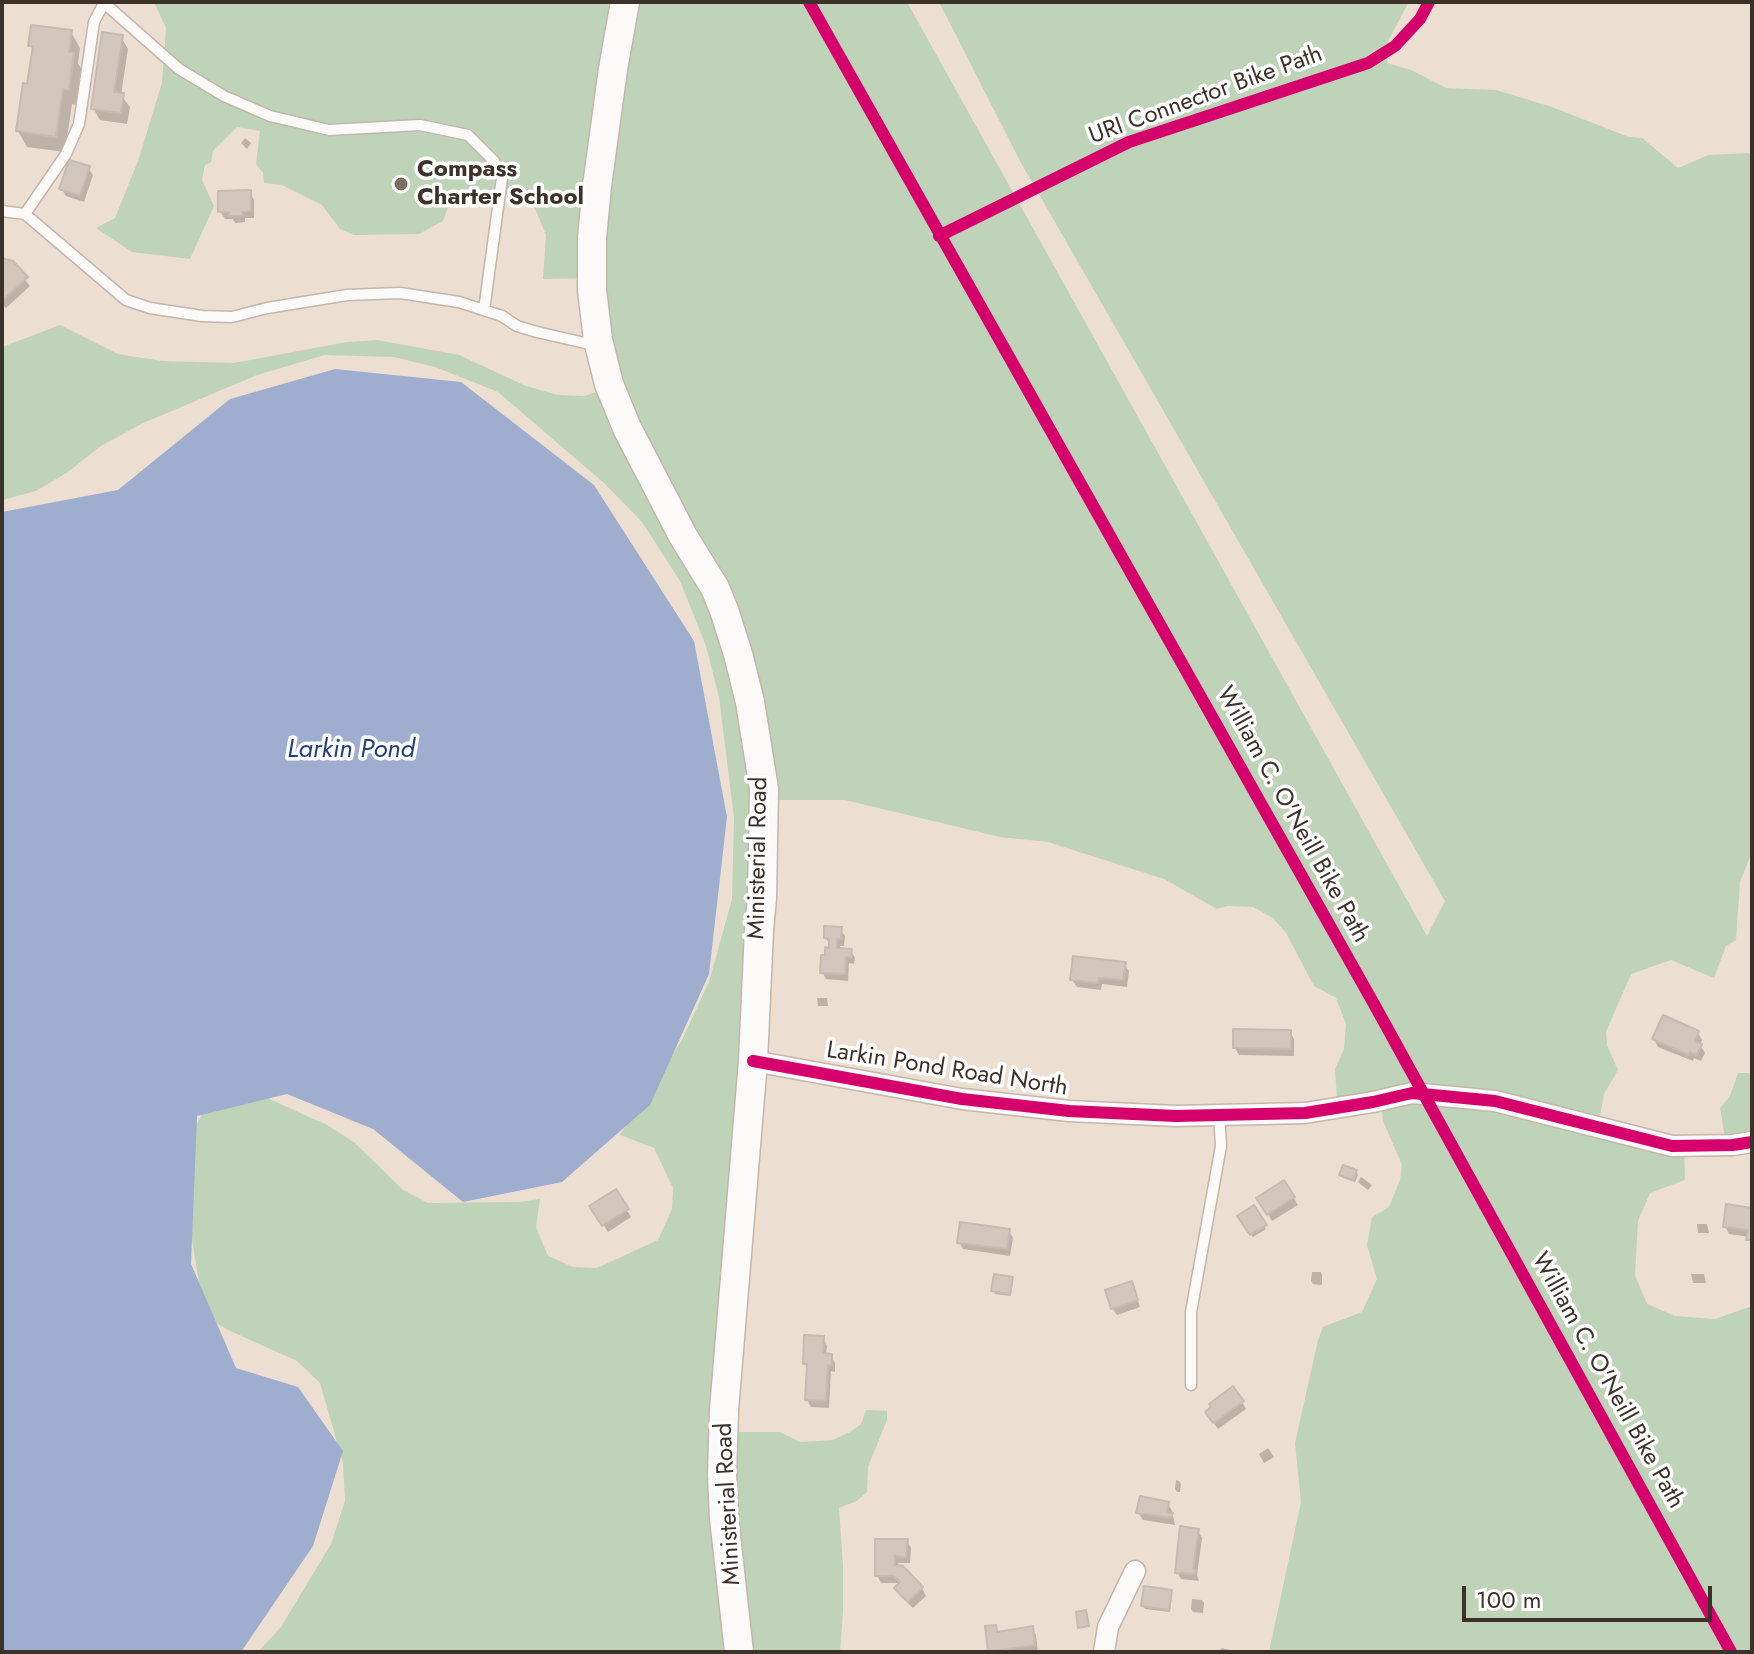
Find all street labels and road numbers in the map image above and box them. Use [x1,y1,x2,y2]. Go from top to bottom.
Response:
street label: URI Connector Bike Path [1085,40,1327,152]
street label: William C. O'Neill Bike Path [1210,682,1374,948]
street label: Ministerial Road [743,776,775,940]
street label: Larkin Pond Road North [825,1037,1069,1103]
street label: William C. O'Neill Bike Path [1525,1248,1689,1514]
street label: Ministerial Road [710,1422,748,1586]

